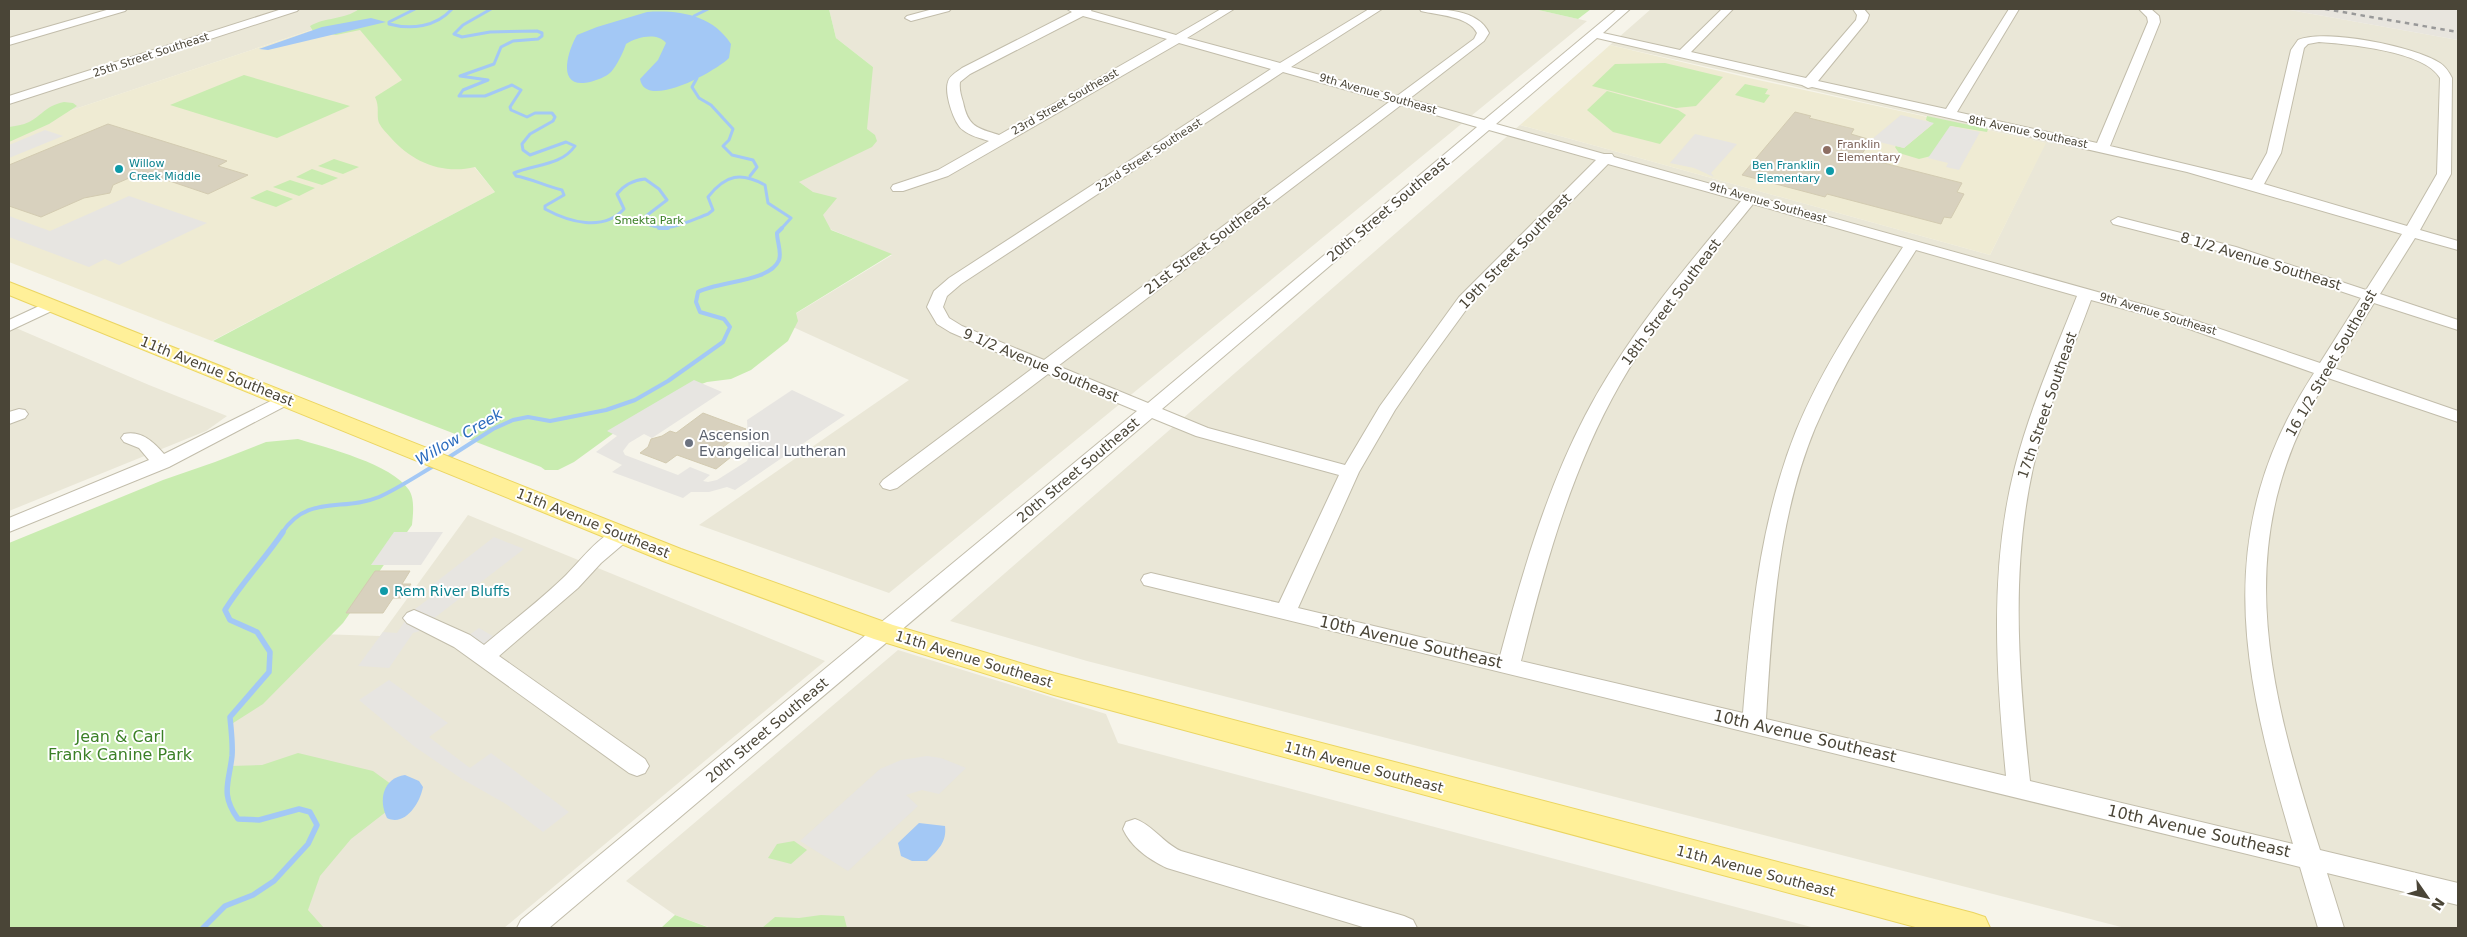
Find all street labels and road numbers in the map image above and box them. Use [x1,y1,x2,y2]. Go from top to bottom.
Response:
street label: 25th Street Southeast [91,30,211,80]
street label: 23rd Street Southeast [1009,66,1121,138]
street label: 9th Avenue Southeast [1318,71,1439,117]
street label: 8th Avenue Southeast [1967,113,2090,151]
street label: 22nd Street Southeast [1094,115,1205,194]
street label: 20th Street Southeast [1324,153,1453,265]
street label: 9th Avenue Southeast [1708,180,1829,226]
street label: 19th Street Southeast [1456,190,1575,312]
street label: 21st Street Southeast [1141,192,1273,297]
street label: 8 1/2 Avenue Southeast [2179,229,2344,293]
street label: 18th Street Southeast [1618,235,1724,368]
street label: 16 1/2 Street Southeast [2282,286,2380,439]
street label: 9th Avenue Southeast [2098,290,2219,338]
street label: 9 1/2 Avenue Southeast [961,325,1122,405]
street label: 17th Street Southeast [2014,329,2080,481]
street label: 11th Avenue Southeast [138,333,296,409]
street label: 20th Street Southeast [1014,414,1143,526]
street label: 11th Avenue Southeast [514,485,672,561]
street label: 10th Avenue Southeast [1318,612,1504,672]
street label: 11th Avenue Southeast [893,627,1055,691]
street label: 20th Street Southeast [703,674,832,786]
street label: 10th Avenue Southeast [1712,706,1898,766]
street label: 11th Avenue Southeast [1283,738,1446,796]
street label: 10th Avenue Southeast [2106,801,2292,861]
street label: 11th Avenue Southeast [1675,842,1838,900]

